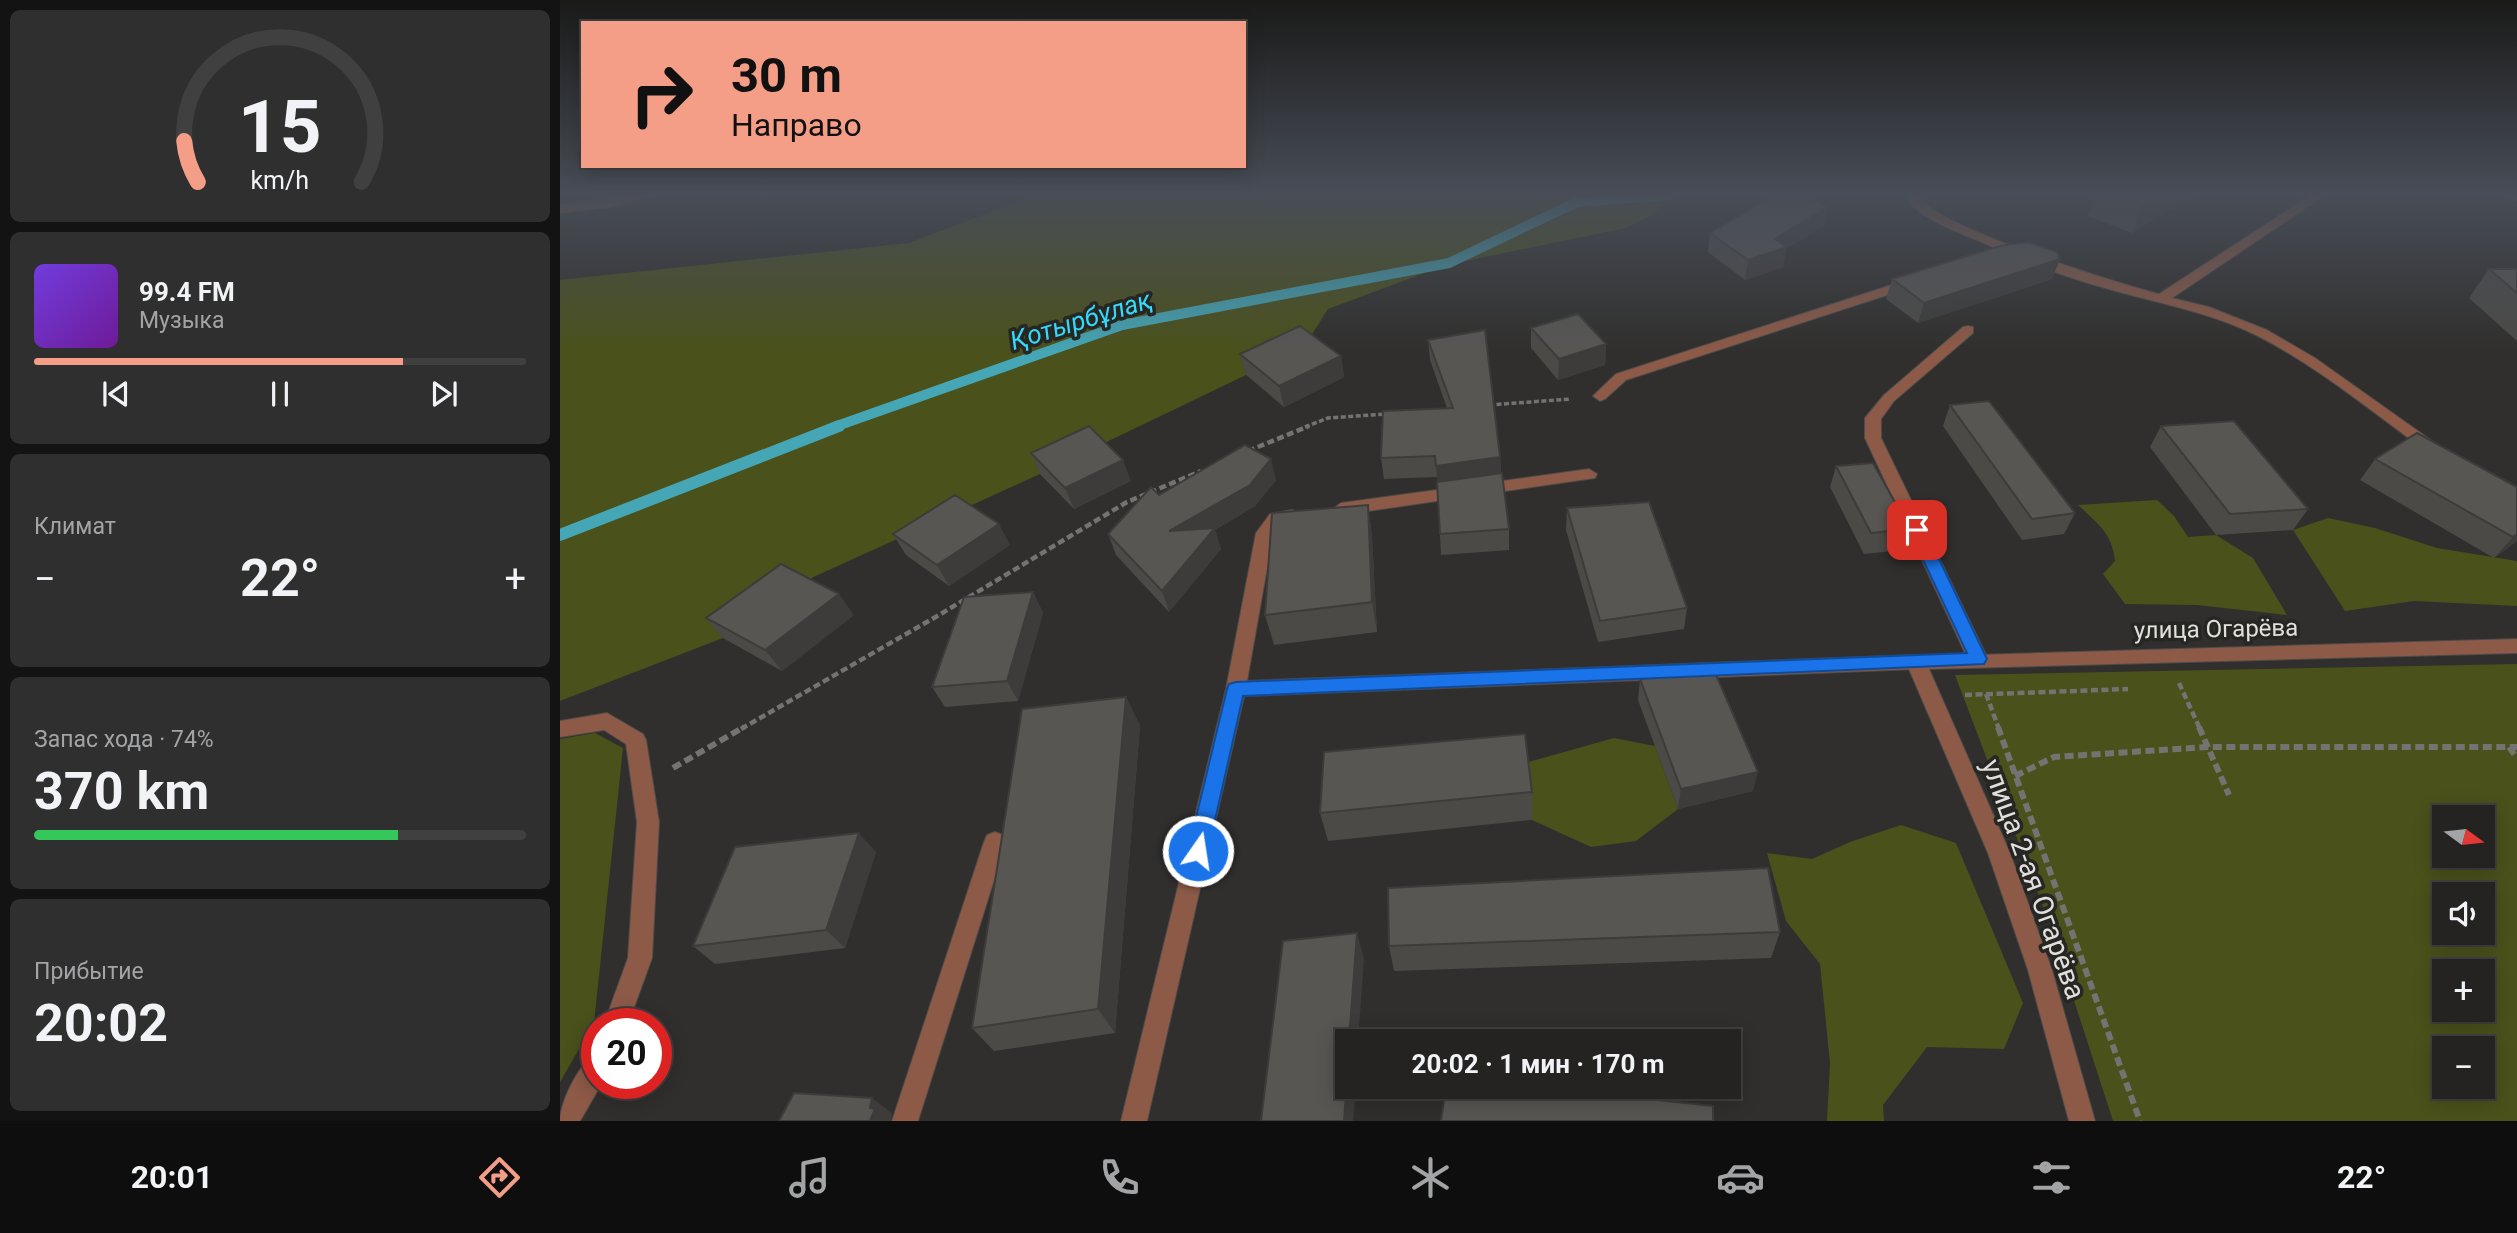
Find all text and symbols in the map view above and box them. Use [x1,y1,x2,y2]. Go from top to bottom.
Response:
text: 30 m [731,47,842,104]
icon: right [616,49,707,140]
text: 15 [238,84,322,170]
text: Направо [731,106,862,144]
text: km/h [251,166,309,195]
text: 99.4 FM [139,277,235,307]
water label: Қотырбұлақ [1006,284,1156,356]
text: Музыка [139,307,224,334]
icon: previous [97,375,135,413]
icon: pause [261,375,299,413]
icon: next [425,375,463,413]
pin [1887,500,1947,560]
icon: arrive [1898,511,1936,549]
text: Климат [34,513,116,540]
text: 22° [240,548,320,609]
text: − [34,557,56,601]
text: + [504,557,526,601]
street label: улица Огарёва [2134,614,2298,644]
text: Запас хода · 74% [34,726,214,753]
street label: улица 2-ая Огарёва [1975,755,2092,1004]
text: 370 km [34,761,209,822]
north arrow [2432,805,2496,868]
map controls [2432,805,2495,1099]
position arrow [1161,814,1235,888]
button: sound [2432,882,2495,945]
text: Прибытие [34,958,144,985]
button: + [2432,959,2495,1022]
text: 20:02 [34,993,168,1054]
speed limit sign: 20 [581,1008,672,1099]
button: − [2432,1036,2495,1099]
text: 20:02 · 1 мин · 170 m [1412,1049,1664,1079]
icon: directions [475,1153,524,1202]
icon: music [785,1153,834,1202]
icon: phone [1095,1153,1144,1202]
icon: climate [1406,1153,1455,1202]
icon: car [1716,1153,1765,1202]
icon: filters [2027,1153,2076,1202]
text: 20:01 [131,1158,213,1196]
text: 22° [2337,1158,2386,1196]

